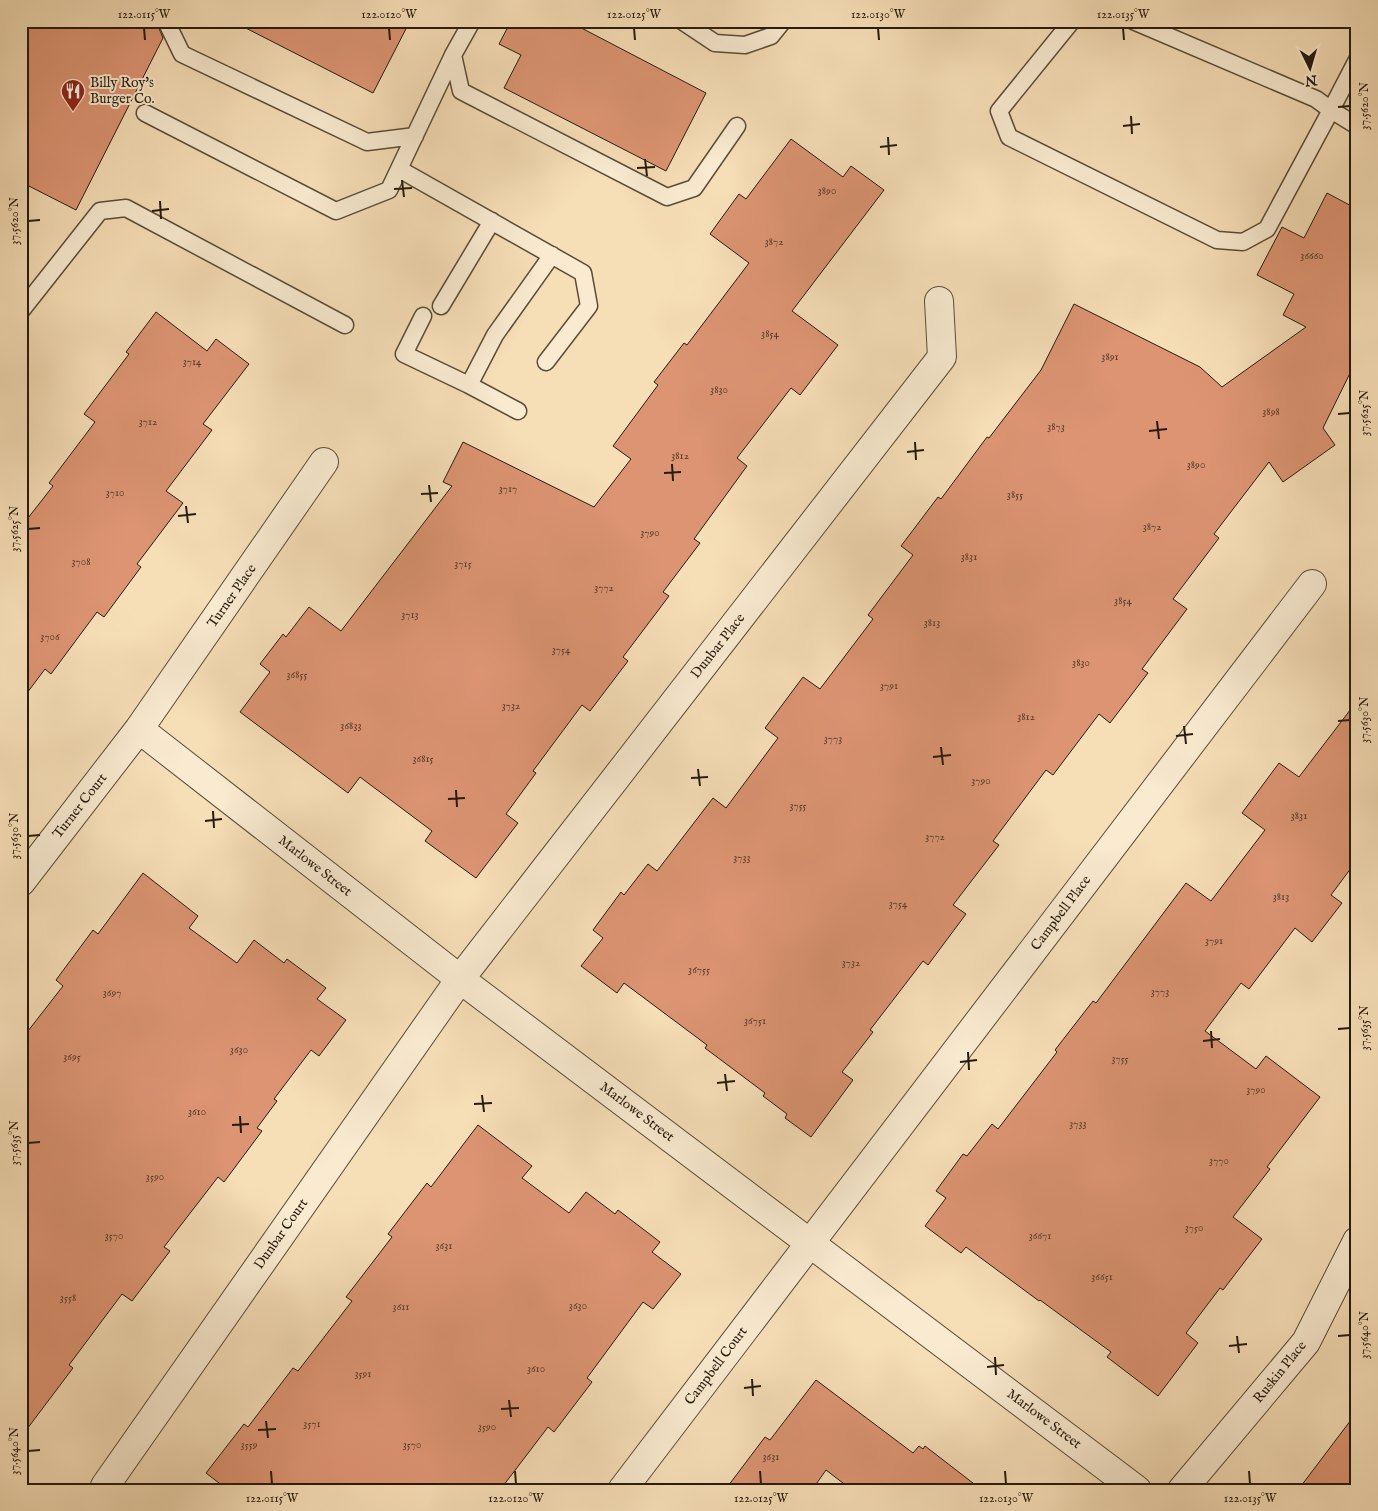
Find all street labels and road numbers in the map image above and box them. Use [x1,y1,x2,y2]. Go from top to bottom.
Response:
street label: Turner Place [203,560,261,631]
street label: Dunbar Place [687,609,749,682]
street label: Turner Court [49,770,111,842]
street label: Marlowe Street [274,832,356,901]
street label: Campbell Place [1027,871,1095,954]
street label: Marlowe Street [596,1078,678,1146]
street label: Dunbar Court [250,1195,312,1273]
street label: Campbell Court [681,1323,752,1409]
street label: Ruskin Place [1249,1337,1311,1407]
street label: Marlowe Street [1003,1385,1085,1453]

